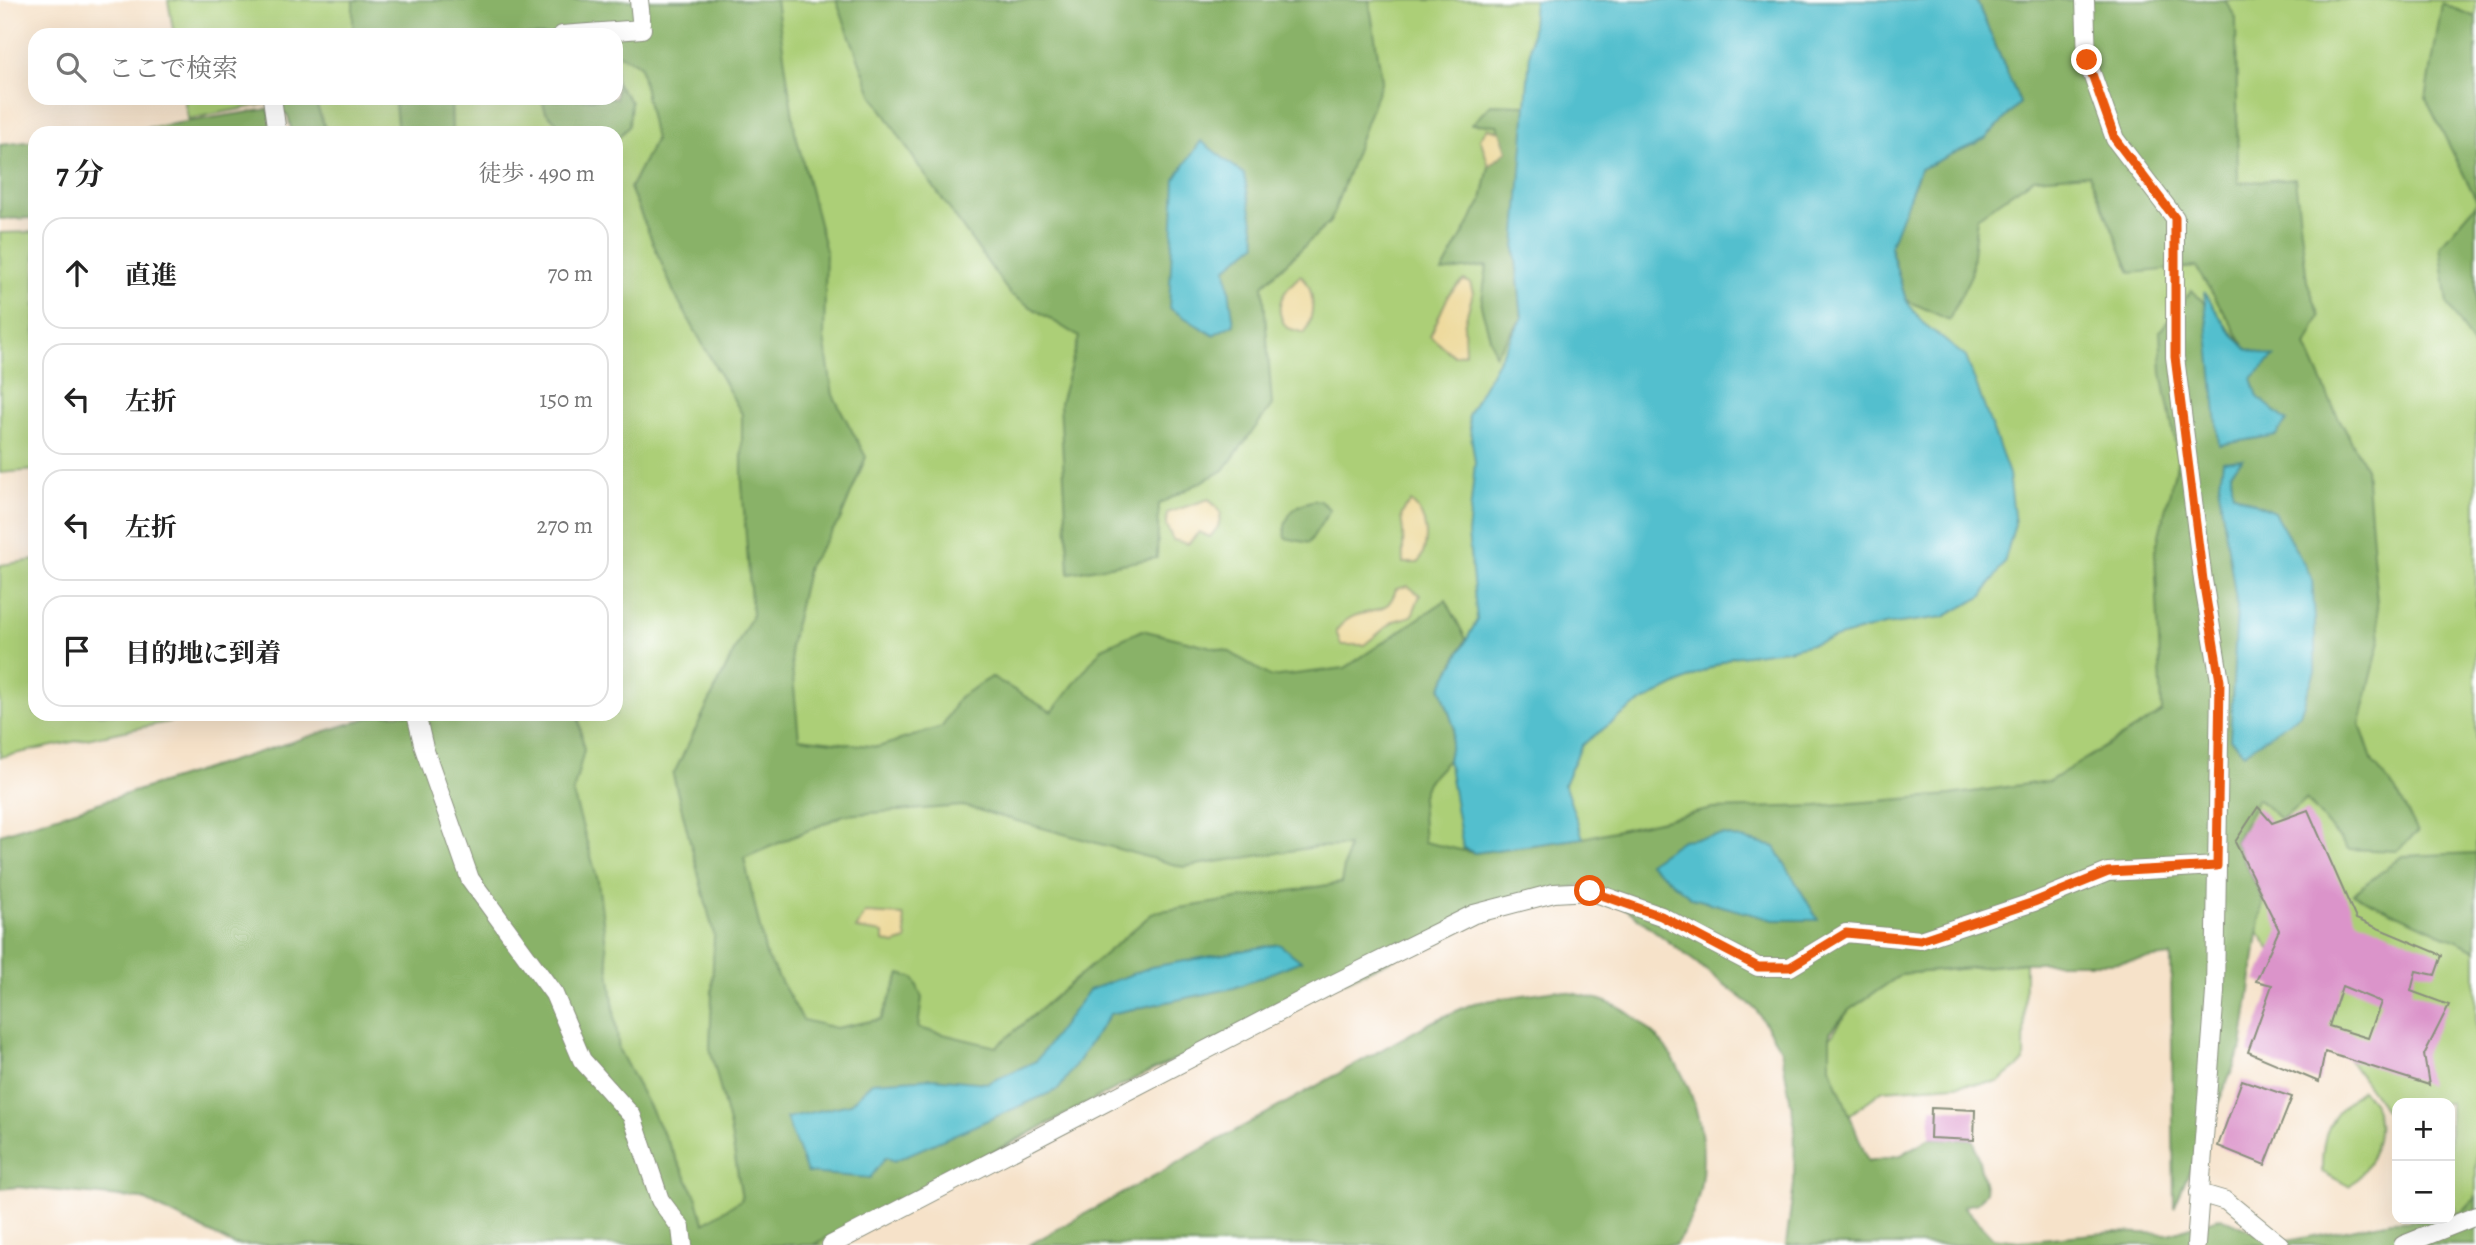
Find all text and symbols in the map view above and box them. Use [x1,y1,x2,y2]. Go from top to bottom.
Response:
search box [28,28,623,105]
route end [2071,44,2102,75]
icon: search [52,48,90,86]
text: ここで検索 [108,51,238,86]
text: 7 分 [56,154,104,194]
text: 徒歩 · 490 m [479,158,595,189]
icon: ahead [58,254,96,292]
text: 直進 [125,258,177,293]
text: 70 m [547,258,593,289]
icon: left [58,380,96,418]
text: 左折 [125,384,177,419]
text: 150 m [539,384,593,415]
icon: left [58,506,96,544]
text: 左折 [125,510,177,545]
text: 270 m [536,510,593,541]
icon: arrive [58,632,96,670]
text: 目的地に到着 [125,636,281,671]
route start [1574,875,1605,906]
map controls [2392,1098,2455,1224]
button: + [2392,1098,2455,1161]
button: − [2392,1161,2455,1224]

